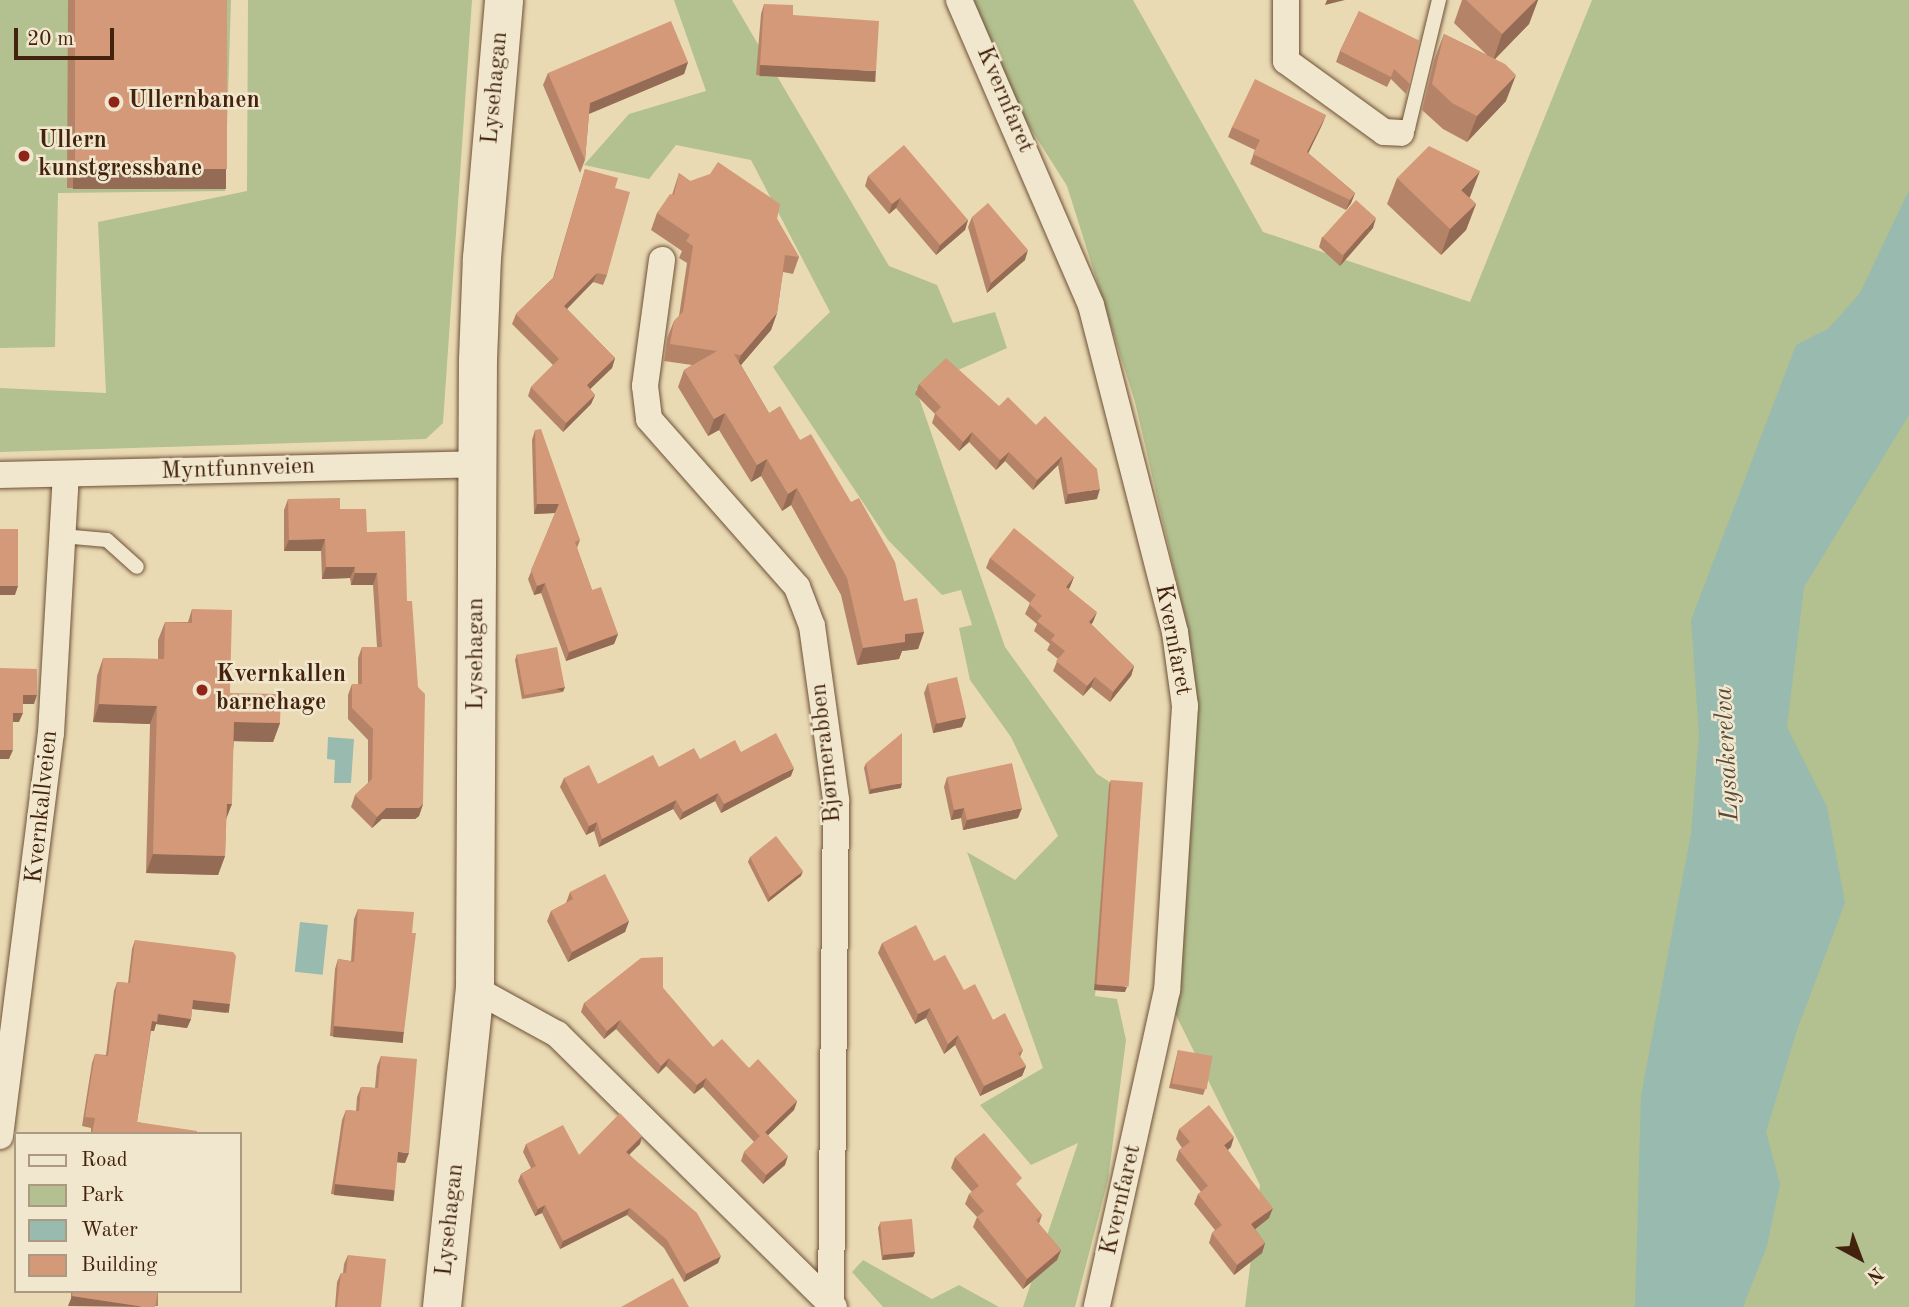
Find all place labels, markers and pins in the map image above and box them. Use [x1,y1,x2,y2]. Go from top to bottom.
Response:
place label: Ullernbanen [128,88,260,116]
marker: Ullernbanen [106,94,122,110]
place label: Ullern kunstgressbane [38,128,202,184]
marker: Ullern kunstgressbane [16,148,32,164]
place label: Kvernkallen barnehage [216,662,346,718]
marker: Kvernkallen barnehage [194,682,210,698]

